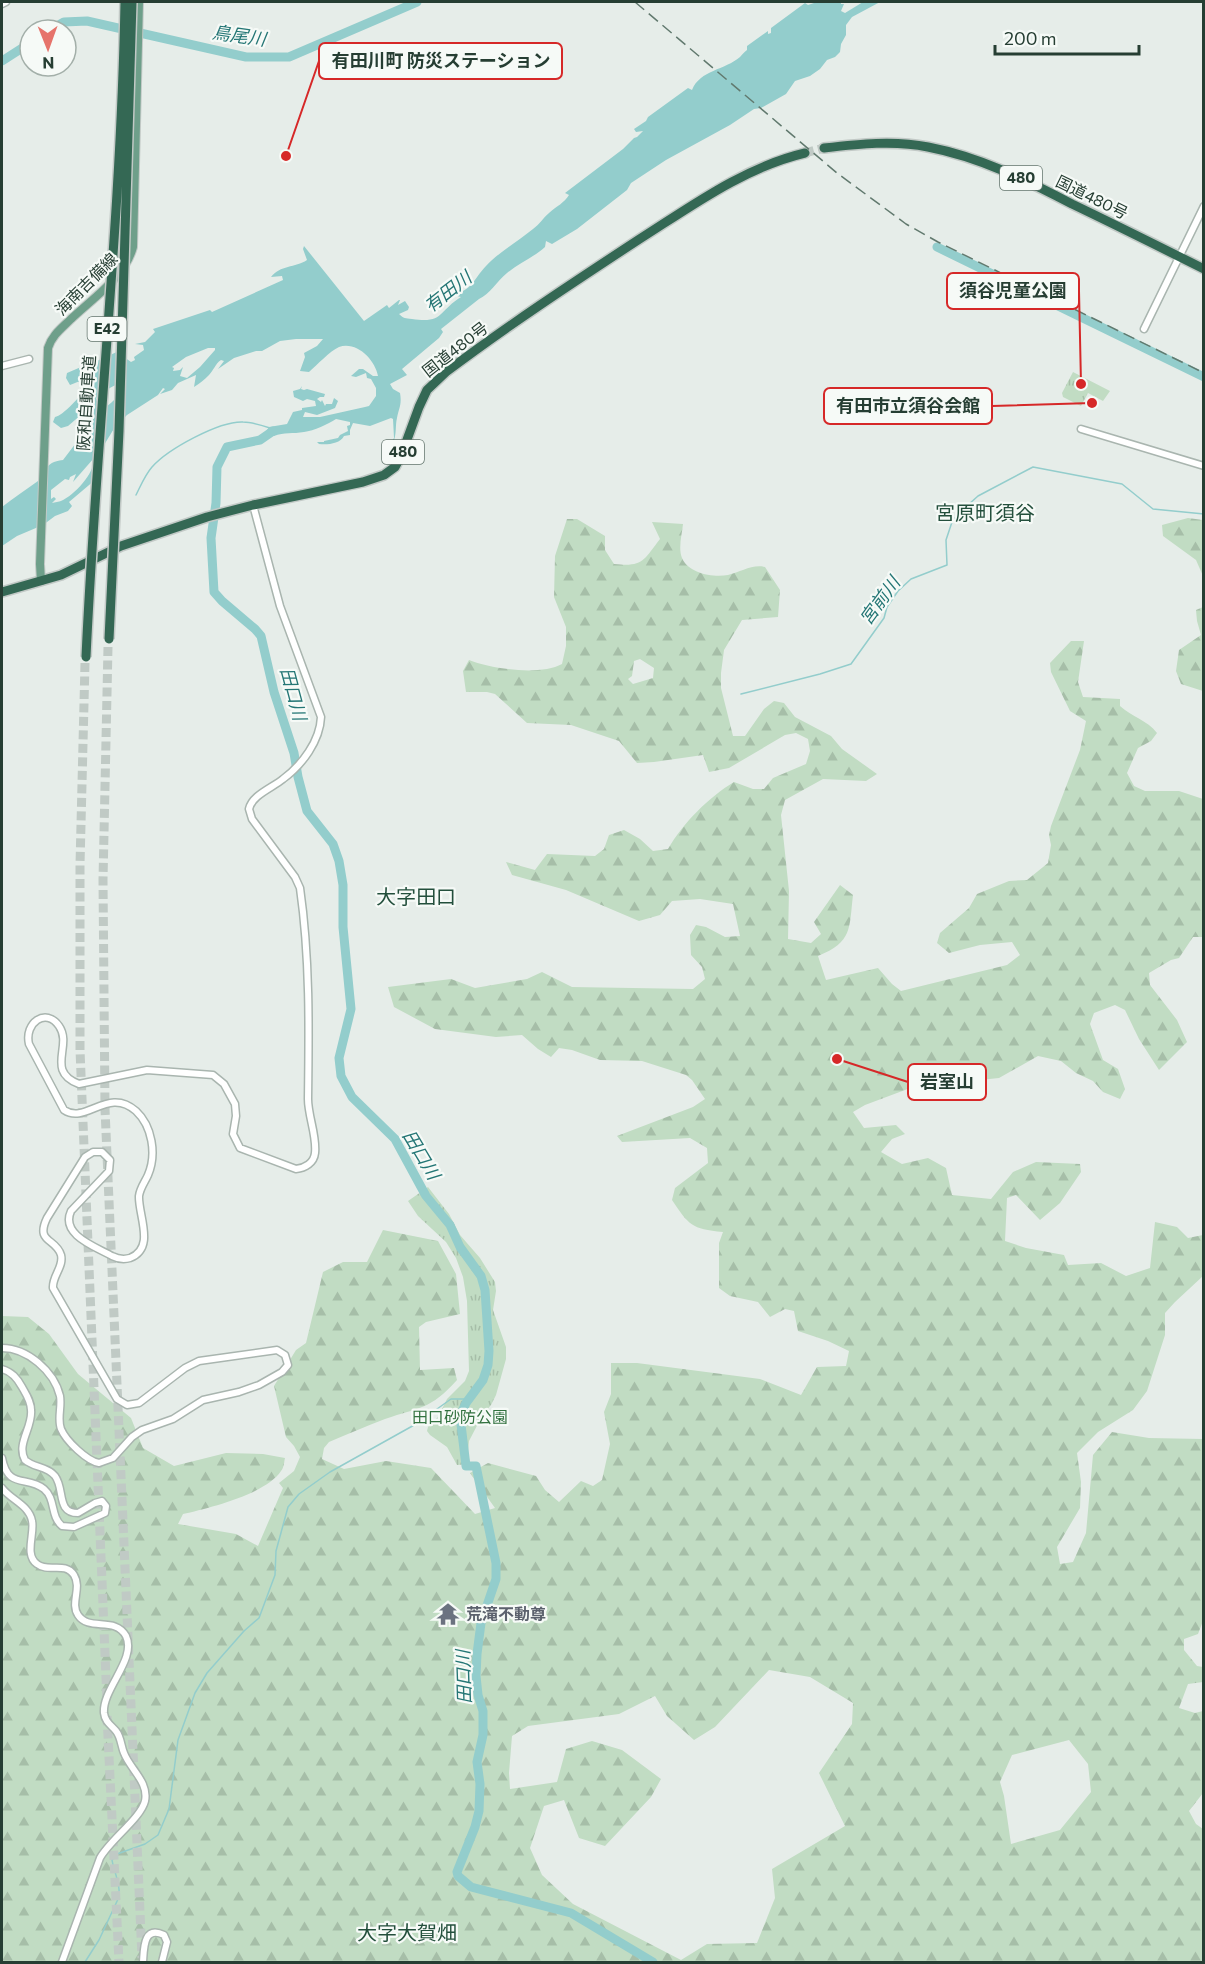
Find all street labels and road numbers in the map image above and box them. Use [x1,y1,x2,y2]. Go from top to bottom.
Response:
road number: 480 [1000,166,1042,190]
street label: 国道480号 [1053,171,1131,222]
street label: 海南吉備線 [51,249,121,319]
road number: E42 [88,317,126,341]
street label: 国道480号 [418,317,491,380]
street label: 阪和自動車道 [73,354,98,452]
road number: 480 [382,440,424,464]

